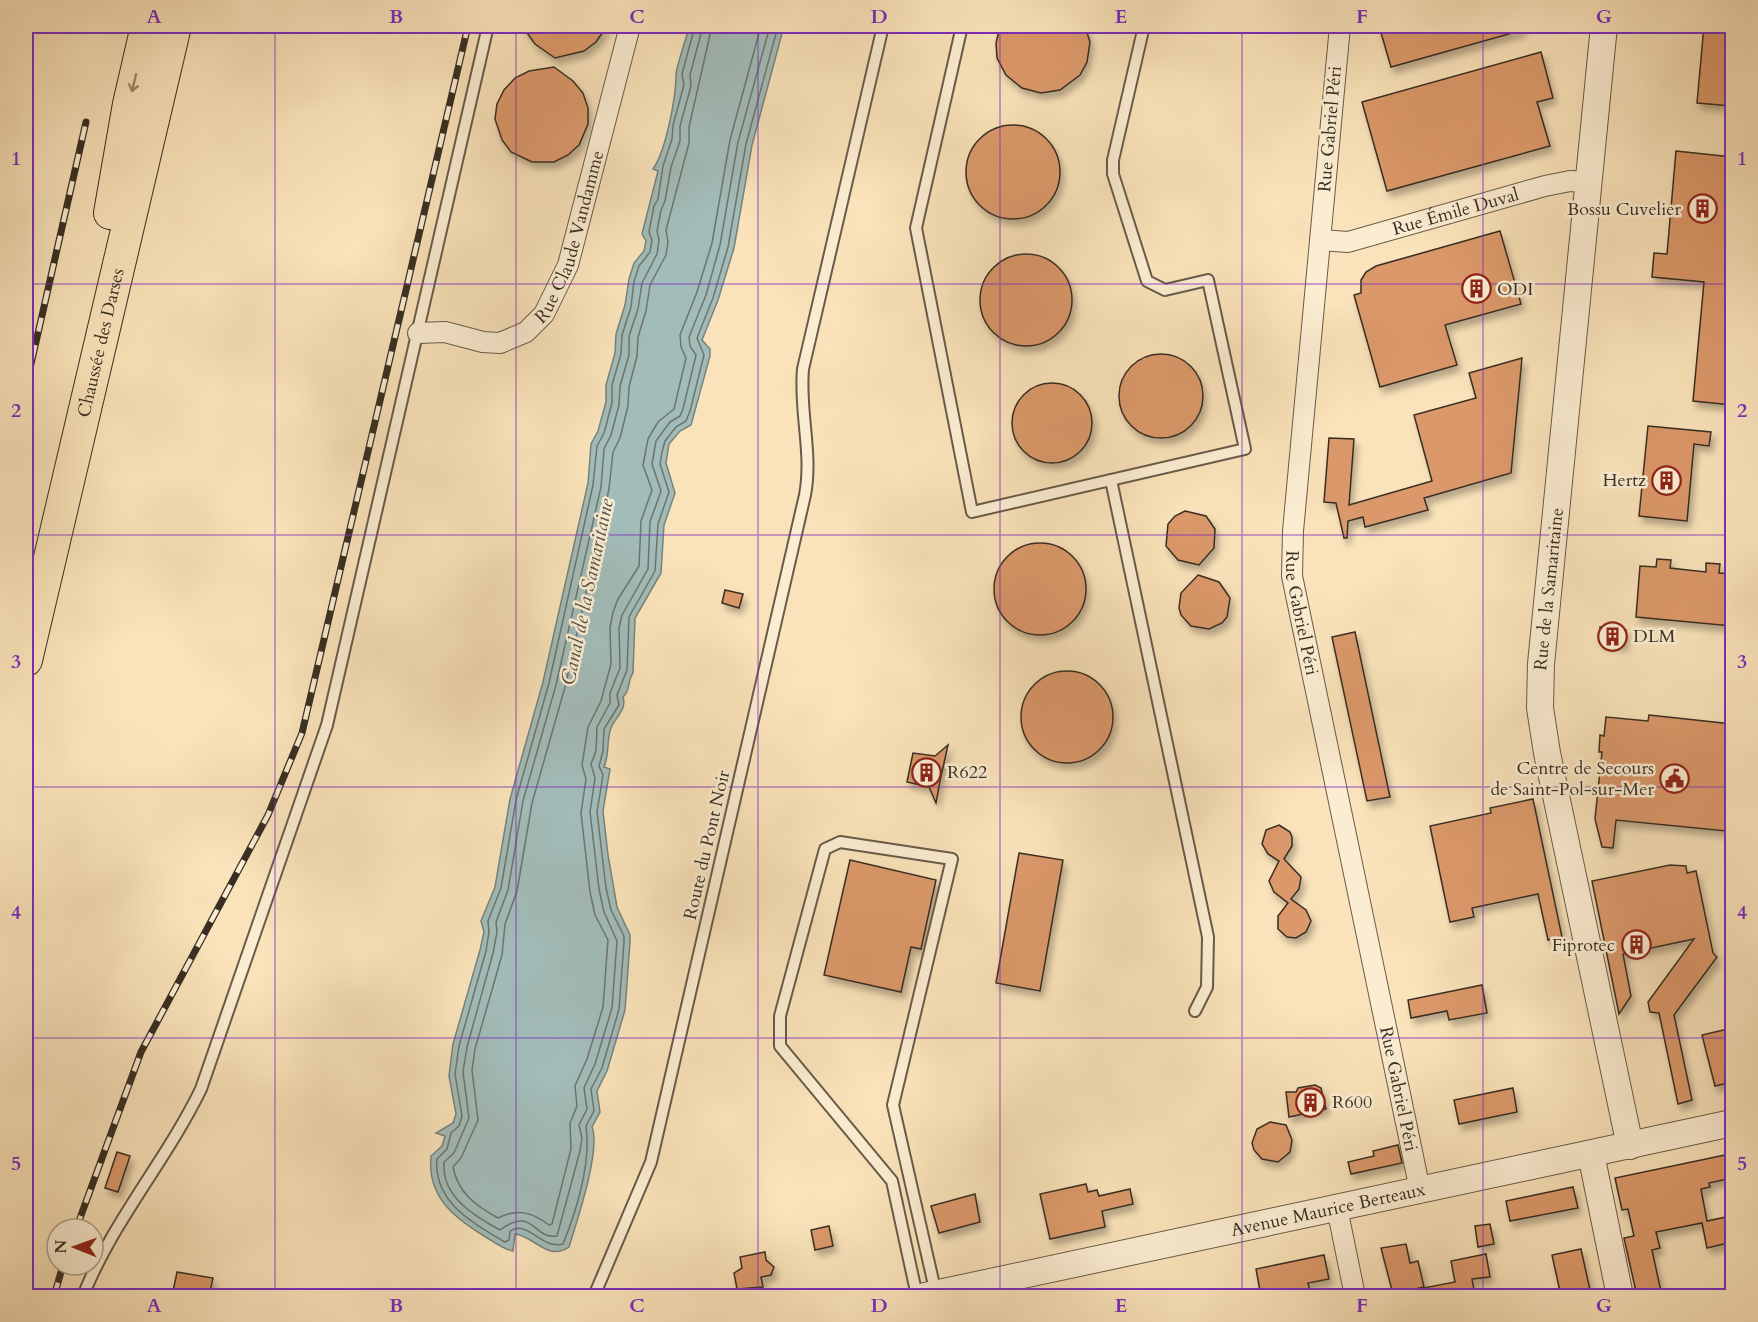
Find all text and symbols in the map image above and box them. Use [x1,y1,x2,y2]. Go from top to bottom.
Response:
text: A [146,3,162,30]
text: B [389,3,403,30]
text: C [629,3,645,30]
text: D [870,3,888,30]
text: E [1115,3,1127,30]
text: F [1356,3,1368,30]
text: G [1596,3,1612,30]
street label: Rue Gabriel Péri [1312,65,1348,193]
one-way arrow [128,72,139,92]
text: 1 [11,145,21,172]
text: 1 [1737,145,1747,172]
street label: Rue Claude Vandamme [529,148,610,329]
street label: Rue Émile Duval [1390,181,1522,241]
building icon: Bossu Cuvelier [1686,193,1718,225]
place label: Bossu Cuvelier [1567,197,1681,222]
street label: Chaussée des Darses [71,266,130,420]
building icon: ODI [1460,273,1492,305]
place label: ODI [1497,277,1533,302]
text: 2 [11,397,21,424]
text: 2 [1737,397,1747,424]
building icon: Hertz [1651,464,1683,496]
place label: Hertz [1602,468,1646,493]
water label: Canal de la Samaritaine [554,496,620,688]
street label: Rue de la Samaritaine [1528,506,1570,672]
street label: Rue Gabriel Péri [1279,550,1325,678]
building icon: DLM [1596,620,1628,652]
place label: DLM [1633,624,1676,649]
text: 3 [11,648,21,675]
text: 3 [1737,648,1747,675]
building icon: R622 [910,756,942,788]
place label: Centre de Secours de Saint-Pol-sur-Mer [1490,756,1654,802]
place label: R622 [947,760,987,785]
public building icon: Centre de Secours de Saint-Pol-sur-Mer [1659,762,1691,794]
street label: Route du Pont Noir [678,767,736,922]
text: 4 [11,899,21,926]
text: 4 [1737,899,1747,926]
building icon: Fiprotec [1620,929,1652,961]
place label: Fiprotec [1552,933,1615,958]
street label: Rue Gabriel Péri [1374,1024,1424,1153]
building icon: R600 [1295,1086,1327,1118]
place label: R600 [1332,1090,1372,1115]
text: 5 [11,1150,21,1177]
text: 5 [1737,1150,1747,1177]
street label: Avenue Maurice Berteaux [1228,1177,1427,1243]
north arrow [45,1217,105,1277]
text: N [50,1240,72,1254]
text: A [146,1292,162,1319]
text: B [389,1292,403,1319]
text: C [629,1292,645,1319]
text: D [870,1292,888,1319]
text: E [1115,1292,1127,1319]
text: F [1356,1292,1368,1319]
text: G [1596,1292,1612,1319]

